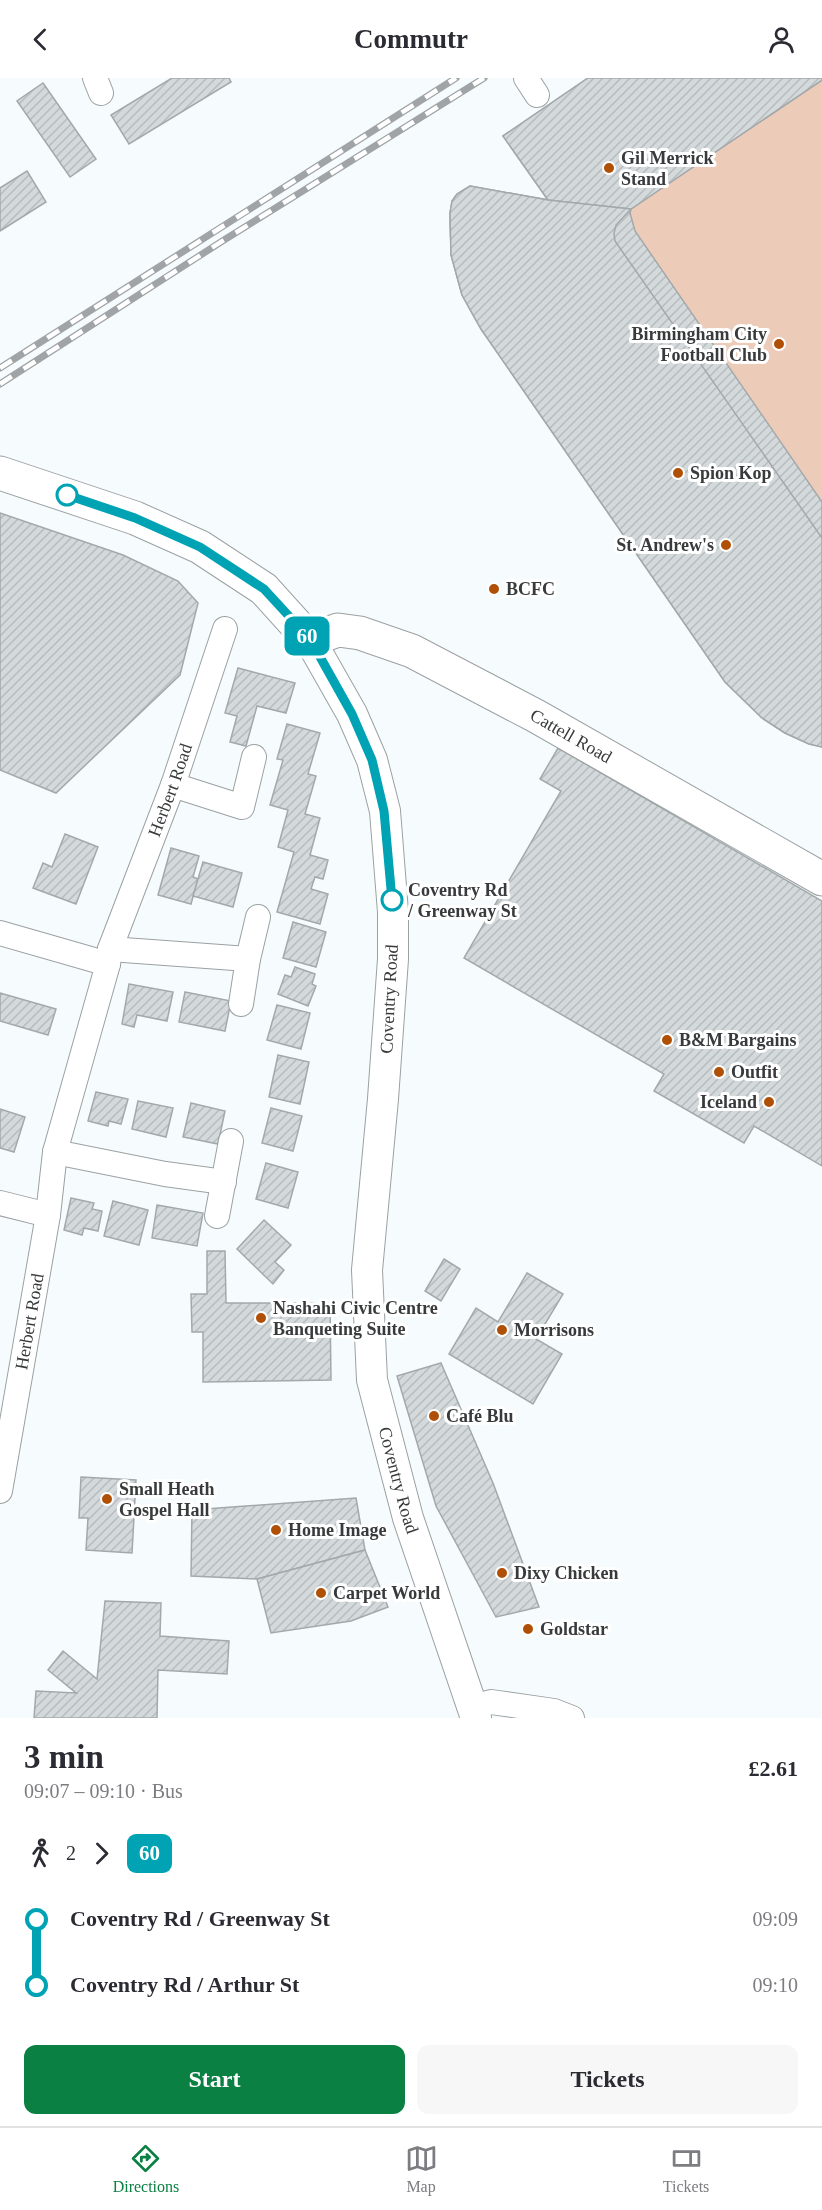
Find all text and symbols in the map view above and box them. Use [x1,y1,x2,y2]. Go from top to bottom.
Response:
icon: back [24,23,57,56]
icon: person [765,23,798,56]
text: Commutr [354,24,468,54]
place label: Gil Merrick Stand [621,148,713,189]
marker: Gil Merrick Stand [602,161,616,175]
place label: Birmingham City Football Club [631,324,767,365]
marker: Birmingham City Football Club [772,337,786,351]
place label: Spion Kop [690,463,772,483]
marker: Spion Kop [671,466,685,480]
unlabelled marker [56,484,78,506]
place label: St. Andrew's [616,535,714,555]
marker: St. Andrew's [719,538,733,552]
place label: BCFC [506,579,555,599]
marker: BCFC [487,582,501,596]
line badge: 60 [280,616,334,656]
text: 60 [297,624,318,648]
street label: Cattell Road [527,705,615,767]
street label: Herbert Road [144,741,196,839]
place label: Coventry Rd / Greenway St [407,880,517,921]
marker: Coventry Rd / Greenway St [381,889,403,911]
street label: Coventry Road [376,944,402,1054]
place label: B&M Bargains [679,1030,797,1050]
marker: B&M Bargains [660,1033,674,1047]
place label: Outfit [731,1062,778,1082]
marker: Outfit [712,1065,726,1079]
place label: Iceland [700,1092,757,1112]
marker: Iceland [762,1095,776,1109]
street label: Herbert Road [11,1272,48,1371]
place label: Nashahi Civic Centre Banqueting Suite [273,1298,438,1339]
marker: Nashahi Civic Centre Banqueting Suite [254,1311,268,1325]
place label: Morrisons [514,1320,594,1340]
marker: Morrisons [495,1323,509,1337]
place label: Café Blu [446,1406,514,1426]
marker: Café Blu [427,1409,441,1423]
street label: Coventry Road [375,1425,423,1536]
place label: Small Heath Gospel Hall [119,1479,215,1520]
marker: Small Heath Gospel Hall [100,1492,114,1506]
place label: Home Image [288,1520,386,1540]
marker: Home Image [269,1523,283,1537]
place label: Dixy Chicken [514,1563,619,1583]
marker: Dixy Chicken [495,1566,509,1580]
place label: Carpet World [333,1583,440,1603]
marker: Carpet World [314,1586,328,1600]
place label: Goldstar [540,1619,608,1639]
marker: Goldstar [521,1622,535,1636]
text: 3 min [24,1739,104,1775]
text: £2.61 [749,1756,798,1781]
text: 09:07 – 09:10 · Bus [24,1780,183,1802]
icon: walk [24,1837,57,1870]
icon: forward [85,1837,118,1870]
text: 60 [139,1841,160,1865]
text: 2 [66,1842,76,1864]
text: Coventry Rd / Greenway St [70,1906,330,1931]
text: 09:09 [752,1908,798,1930]
text: Coventry Rd / Arthur St [70,1972,299,1997]
text: 09:10 [752,1974,798,1996]
button: Start [24,2045,405,2114]
button: Tickets [417,2045,798,2114]
tab: Directions [113,2142,179,2196]
tab: Map [405,2142,438,2196]
tab: Tickets [663,2142,709,2196]

